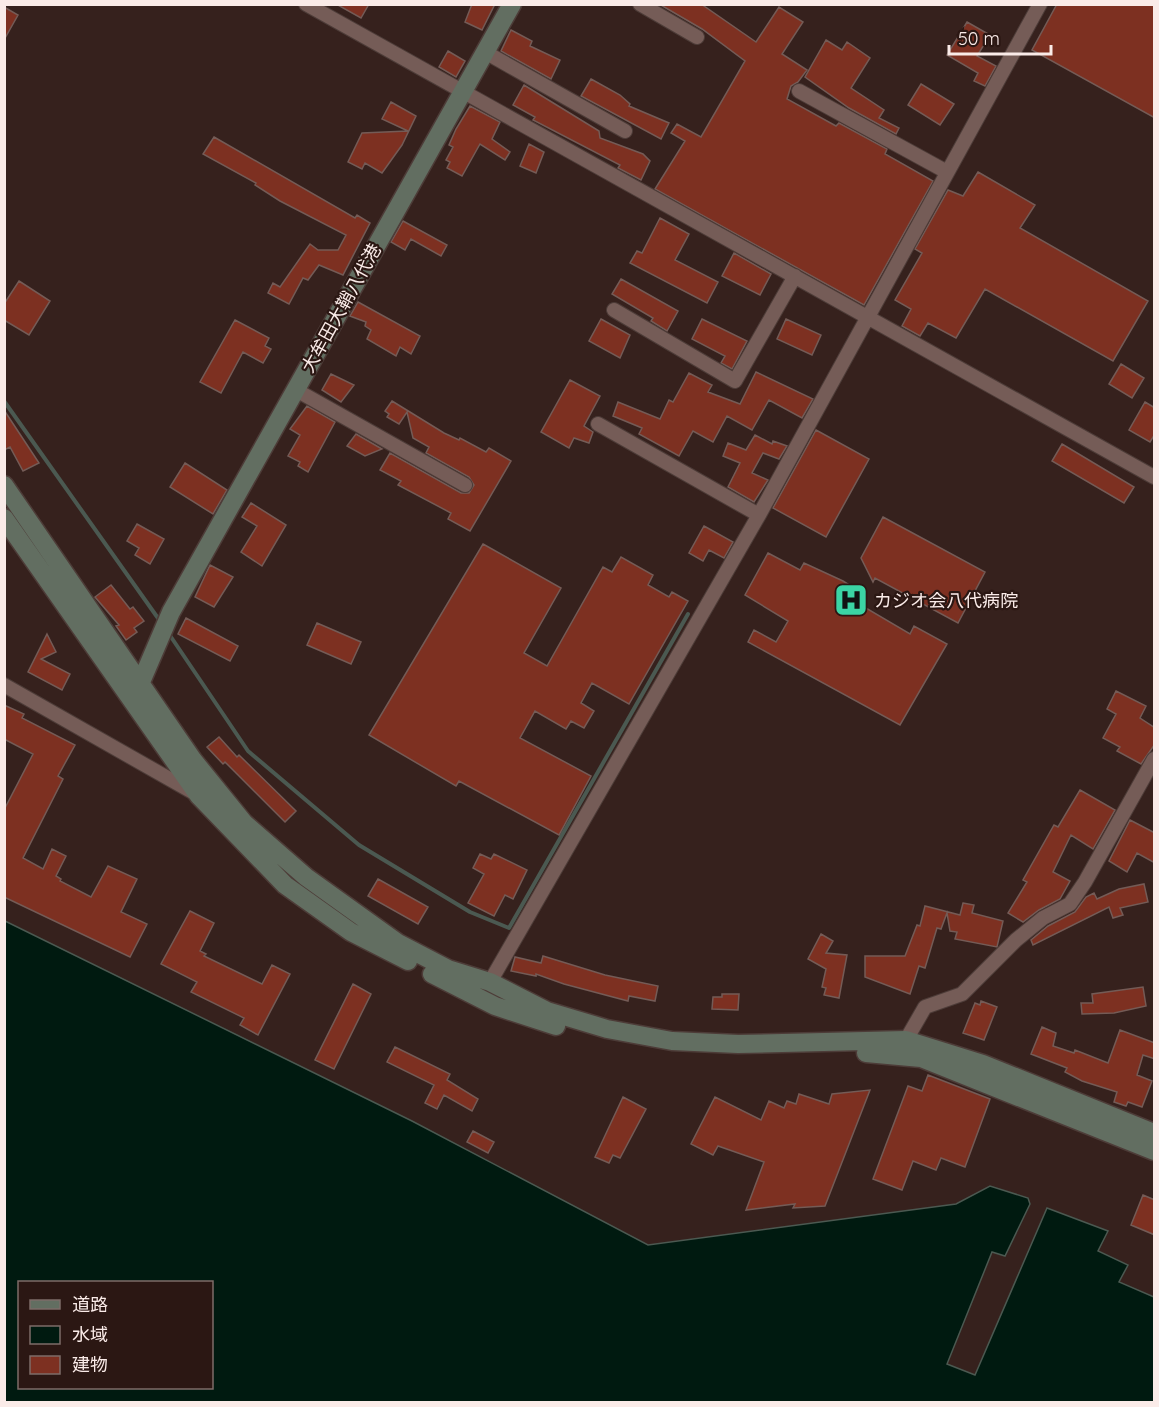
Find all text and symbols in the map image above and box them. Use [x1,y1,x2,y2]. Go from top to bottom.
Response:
scale bar [949,18,1051,56]
text: 50 m [958,27,1000,50]
street label: 大牟田大鞘八代港 [296,239,386,377]
hospital icon: カジオ会八代病院 [833,582,869,618]
place label: カジオ会八代病院 [874,589,1018,612]
legend [18,1281,213,1389]
text: 道路 [72,1293,108,1316]
text: 水域 [72,1323,108,1346]
text: 建物 [72,1353,108,1376]

